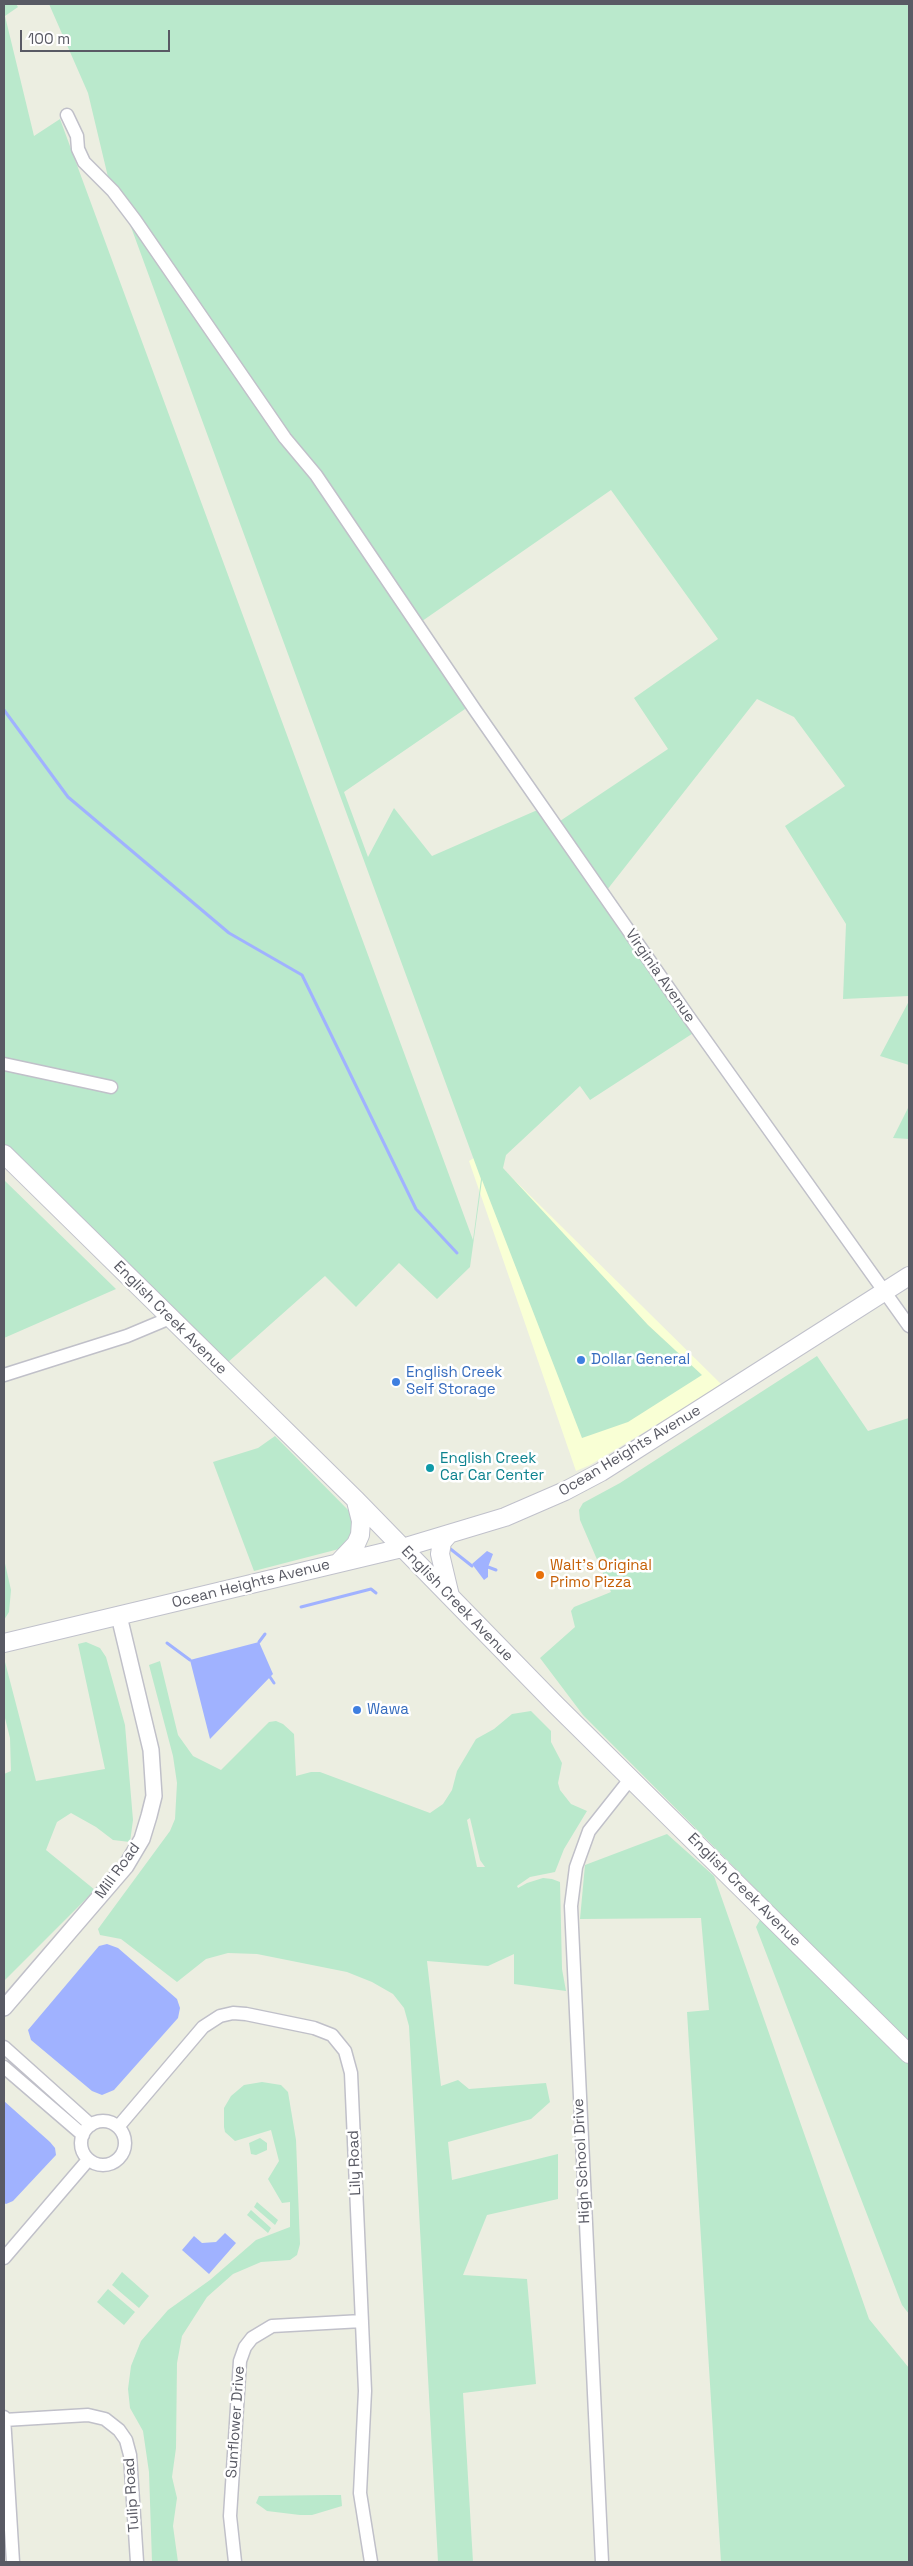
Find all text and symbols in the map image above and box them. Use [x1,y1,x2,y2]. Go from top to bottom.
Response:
scale bar [22,20,172,52]
text: 100 m [28,29,70,48]
street label: Virginia Avenue [621,926,699,1026]
street label: English Creek Avenue [109,1257,231,1379]
place label: Dollar General [591,1351,690,1369]
marker: Dollar General [575,1354,587,1366]
place label: English Creek Self Storage [406,1364,502,1399]
marker: English Creek Self Storage [390,1376,402,1388]
street label: Ocean Heights Avenue [556,1402,704,1500]
place label: English Creek Car Car Center [440,1450,544,1485]
marker: English Creek Car Car Center [424,1462,436,1474]
street label: English Creek Avenue [397,1543,517,1665]
street label: Ocean Heights Avenue [170,1556,332,1612]
place label: Walt's Original Primo Pizza [550,1557,652,1592]
marker: Walt's Original Primo Pizza [534,1569,546,1581]
place label: Wawa [367,1701,409,1719]
marker: Wawa [351,1704,363,1716]
street label: English Creek Avenue [683,1829,805,1951]
street label: Mill Road [92,1840,144,1902]
street label: High School Drive [570,2098,594,2224]
street label: Lily Road [345,2130,365,2196]
street label: Sunflower Drive [223,2365,249,2479]
street label: Tulip Road [120,2457,144,2533]

